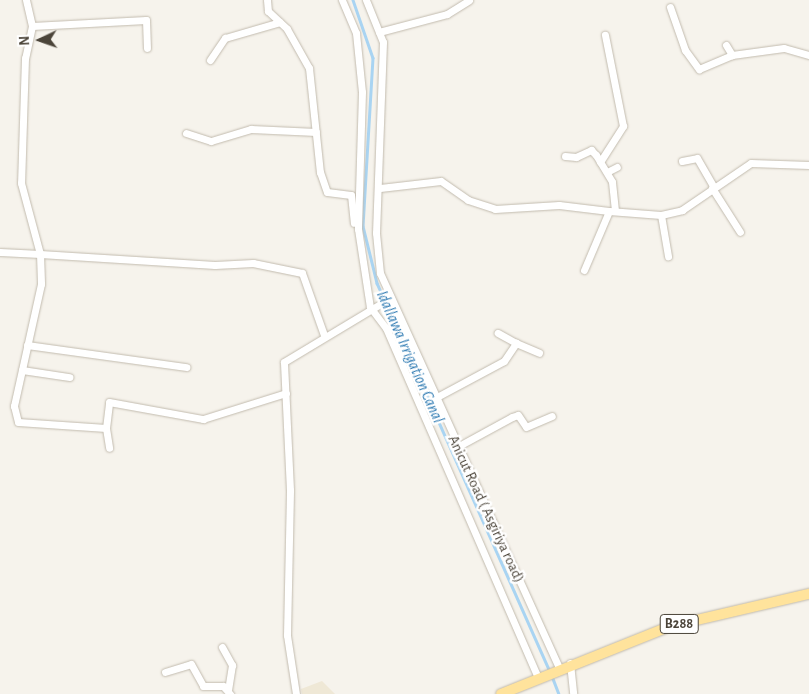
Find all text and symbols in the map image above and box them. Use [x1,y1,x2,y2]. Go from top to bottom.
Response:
north arrow [15,15,65,65]
text: N [18,36,32,46]
water label: Idallawa Irrigation Canal [372,288,448,426]
street label: Anicut Road ( Asgiriya road) [444,433,528,585]
road number: B288 [659,612,699,636]

